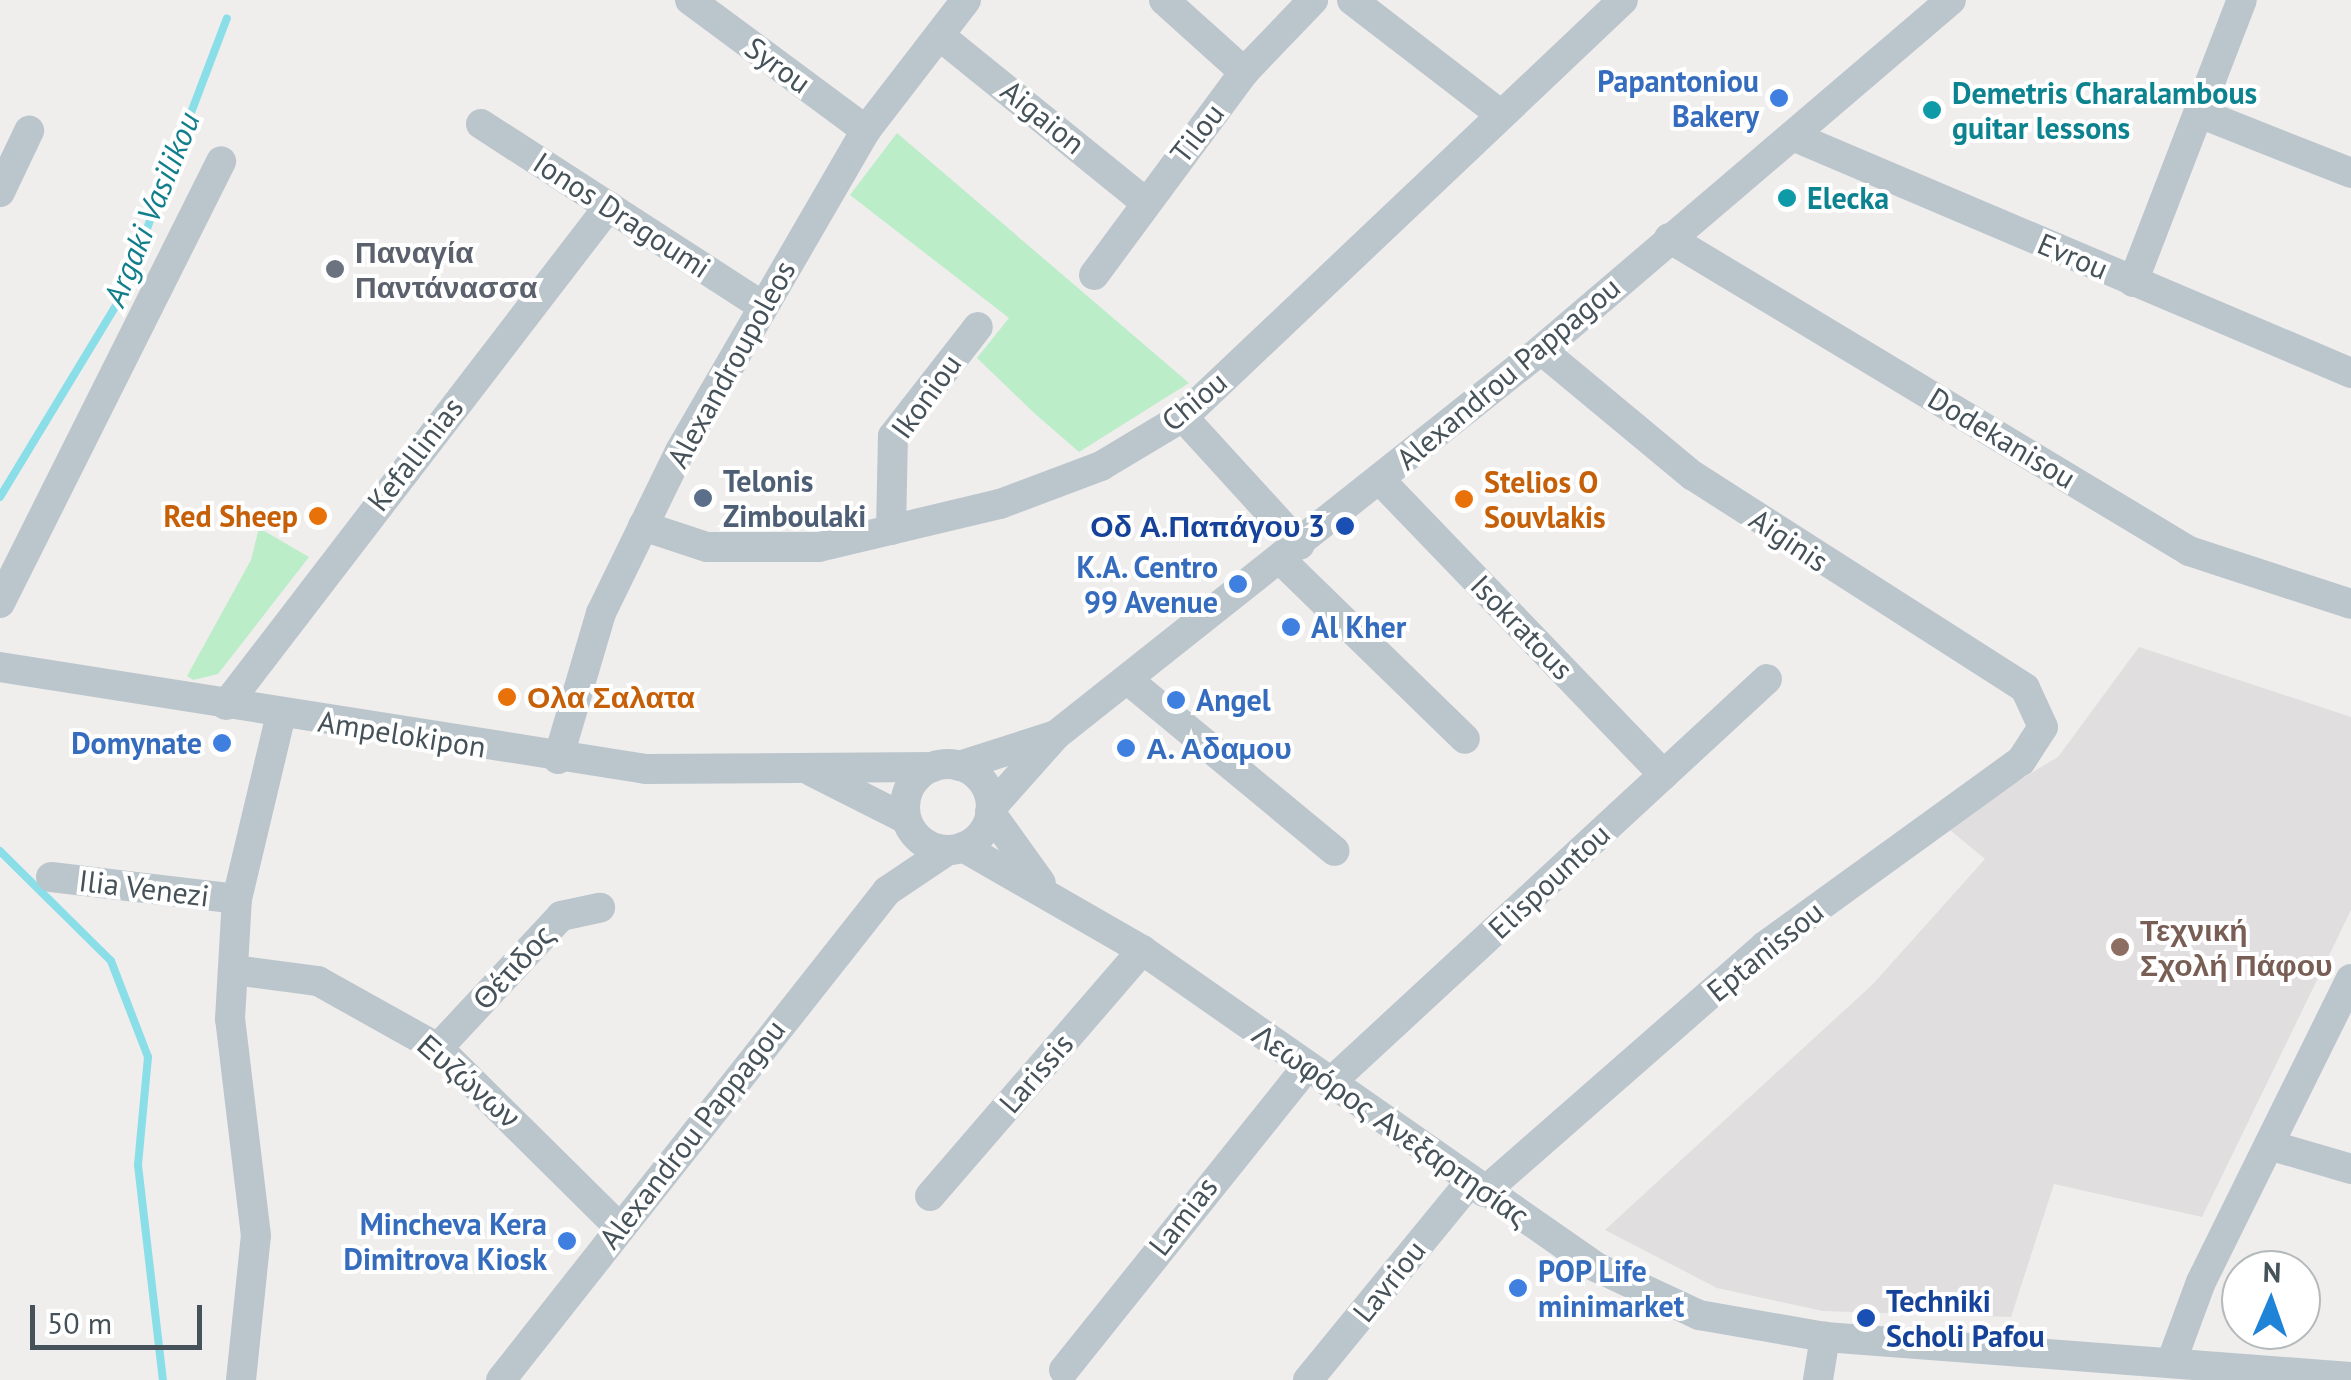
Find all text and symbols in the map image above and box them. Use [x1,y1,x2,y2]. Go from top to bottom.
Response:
street label: Syrou [738,29,818,101]
place label: Papantoniou Bakery [1597,63,1759,134]
street label: Aigaion [994,72,1092,162]
place label: Demetris Charalambous guitar lessons [1952,75,2258,146]
marker: Papantoniou Bakery [1768,87,1790,109]
street label: Tilou [1163,96,1231,170]
marker: Demetris Charalambous guitar lessons [1921,99,1943,121]
water label: Argaki Vasilikou [94,106,208,312]
street label: Ionos Dragoumi [527,145,717,285]
place label: Elecka [1807,180,1889,216]
marker: Elecka [1776,187,1798,209]
street label: Evrou [2032,225,2114,287]
place label: Παναγία Παντάνασσα [355,234,537,304]
street label: Alexandroupoleos [659,254,803,474]
marker: Παναγία Παντάνασσα [324,258,346,280]
street label: Alexandrou Pappagou [1389,269,1627,477]
street label: Ikoniou [883,347,969,445]
street label: Chiou [1154,363,1234,439]
street label: Dodekanisou [1922,380,2082,496]
street label: Kefallinias [360,390,470,518]
place label: Telonis Zimboulaki [723,463,866,534]
place label: Stelios O Souvlakis [1484,464,1606,534]
marker: Telonis Zimboulaki [692,487,714,509]
marker: Stelios O Souvlakis [1453,488,1475,510]
place label: Red Sheep [164,498,298,534]
street label: Aiginis [1743,501,1835,579]
marker: Red Sheep [307,505,329,527]
place label: Οδ Α.Παπάγου 3 [1090,508,1325,544]
marker: Οδ Α.Παπάγου 3 [1334,515,1356,537]
place label: K.A. Centro 99 Avenue [1074,549,1218,620]
street label: Isokratous [1463,567,1581,687]
marker: K.A. Centro 99 Avenue [1227,573,1249,595]
place label: Al Kher [1311,609,1406,645]
marker: Al Kher [1280,616,1302,638]
place label: Ολα Σαλατα [527,679,695,715]
place label: Angel [1196,682,1271,718]
marker: Ολα Σαλατα [496,686,518,708]
marker: Angel [1165,689,1187,711]
street label: Ampelokipon [316,703,488,765]
place label: Domynate [71,725,202,761]
place label: Α. Αδαμου [1146,730,1294,766]
marker: Domynate [211,732,233,754]
marker: Α. Αδαμου [1115,737,1137,759]
street label: Elispountou [1481,816,1617,946]
street label: Ilia Venezi [76,862,212,914]
street label: Eptanissou [1700,893,1830,1009]
place label: Τεχνική Σχολή Πάφου [2140,912,2332,982]
street label: Θέτιδος [465,917,561,1017]
marker: Τεχνική Σχολή Πάφου [2109,936,2131,958]
street label: Alexandrou Pappagou [591,1012,793,1256]
street label: Λεωφόρος Ανεξαρτησίας [1246,1016,1536,1234]
street label: Larissis [992,1026,1080,1120]
street label: Ευζώνων [410,1027,528,1135]
street label: Lamias [1141,1170,1225,1262]
place label: Mincheva Kera Dimitrova Kiosk [344,1206,547,1276]
marker: Mincheva Kera Dimitrova Kiosk [556,1230,578,1252]
street label: Lavriou [1345,1233,1433,1329]
north arrow [2221,1250,2321,1350]
place label: POP Life minimarket [1538,1253,1684,1324]
text: N [2262,1253,2282,1290]
marker: POP Life minimarket [1507,1277,1529,1299]
place label: Techniki Scholi Pafou [1886,1283,2045,1354]
scale bar [35,1285,208,1347]
text: 50 m [47,1303,112,1342]
marker: Techniki Scholi Pafou [1855,1307,1877,1329]

